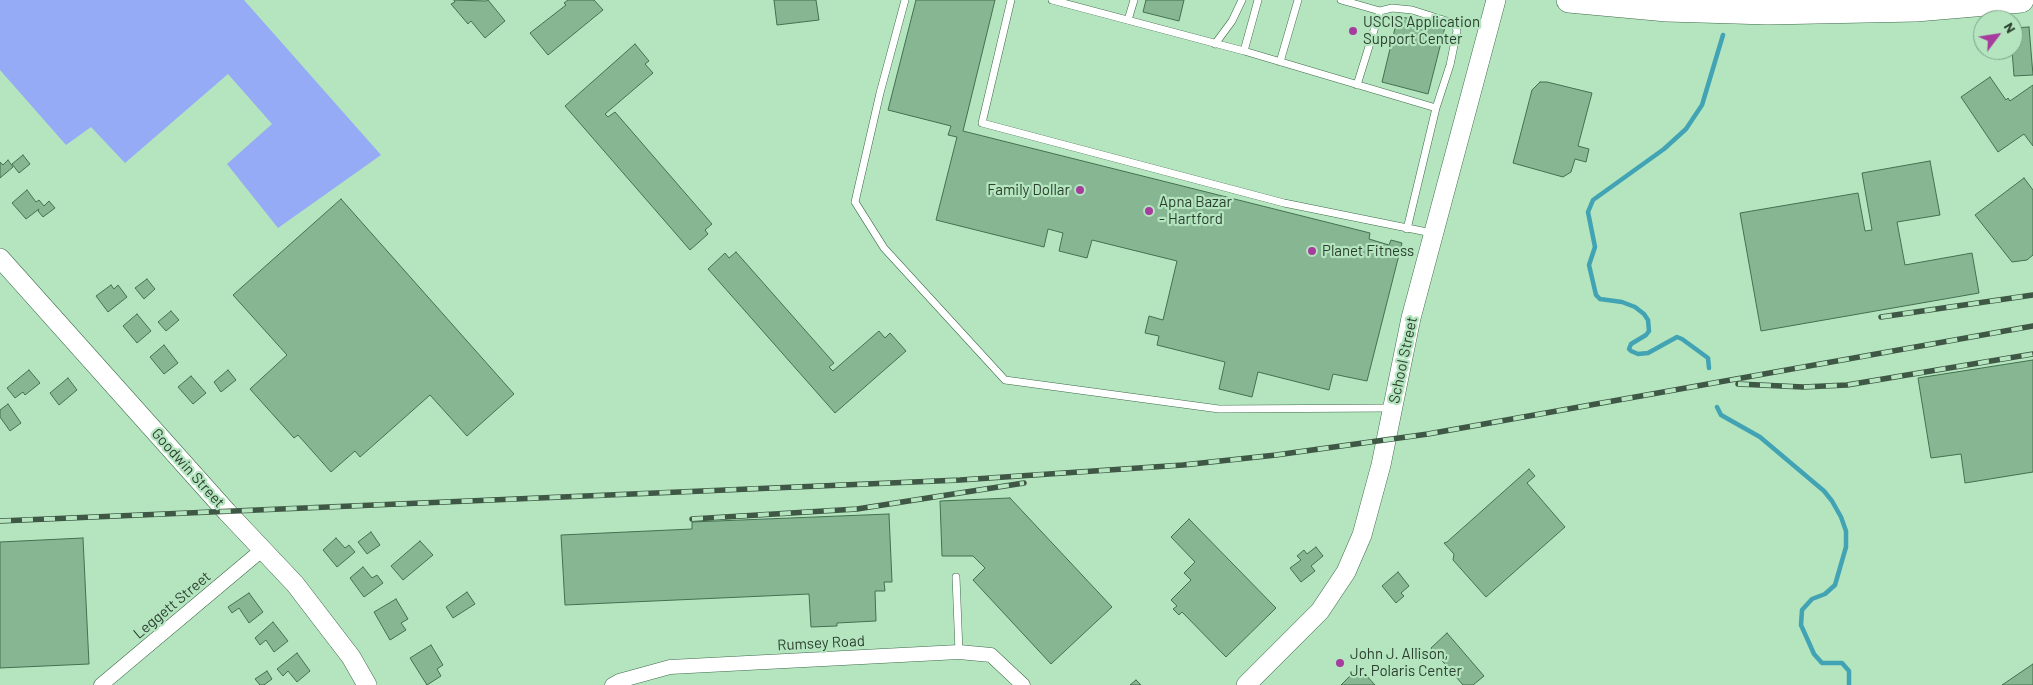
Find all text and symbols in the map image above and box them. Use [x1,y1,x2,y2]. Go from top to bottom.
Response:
north arrow [1973,10,2023,60]
place label: USCIS Application Support Center [1363,13,1480,48]
text: N [2001,19,2020,36]
marker: USCIS Application Support Center [1347,25,1359,37]
place label: Family Dollar [987,181,1070,199]
marker: Family Dollar [1074,184,1086,196]
place label: Apna Bazar - Hartford [1159,193,1232,228]
marker: Apna Bazar - Hartford [1143,205,1155,217]
place label: Planet Fitness [1322,242,1414,260]
marker: Planet Fitness [1306,245,1318,257]
street label: School Street [1385,315,1421,405]
street label: Goodwin Street [148,425,228,511]
street label: Leggett Street [130,567,214,643]
street label: Rumsey Road [777,632,865,654]
place label: John J. Allison, Jr. Polaris Center [1350,645,1462,680]
marker: John J. Allison, Jr. Polaris Center [1334,657,1346,669]

